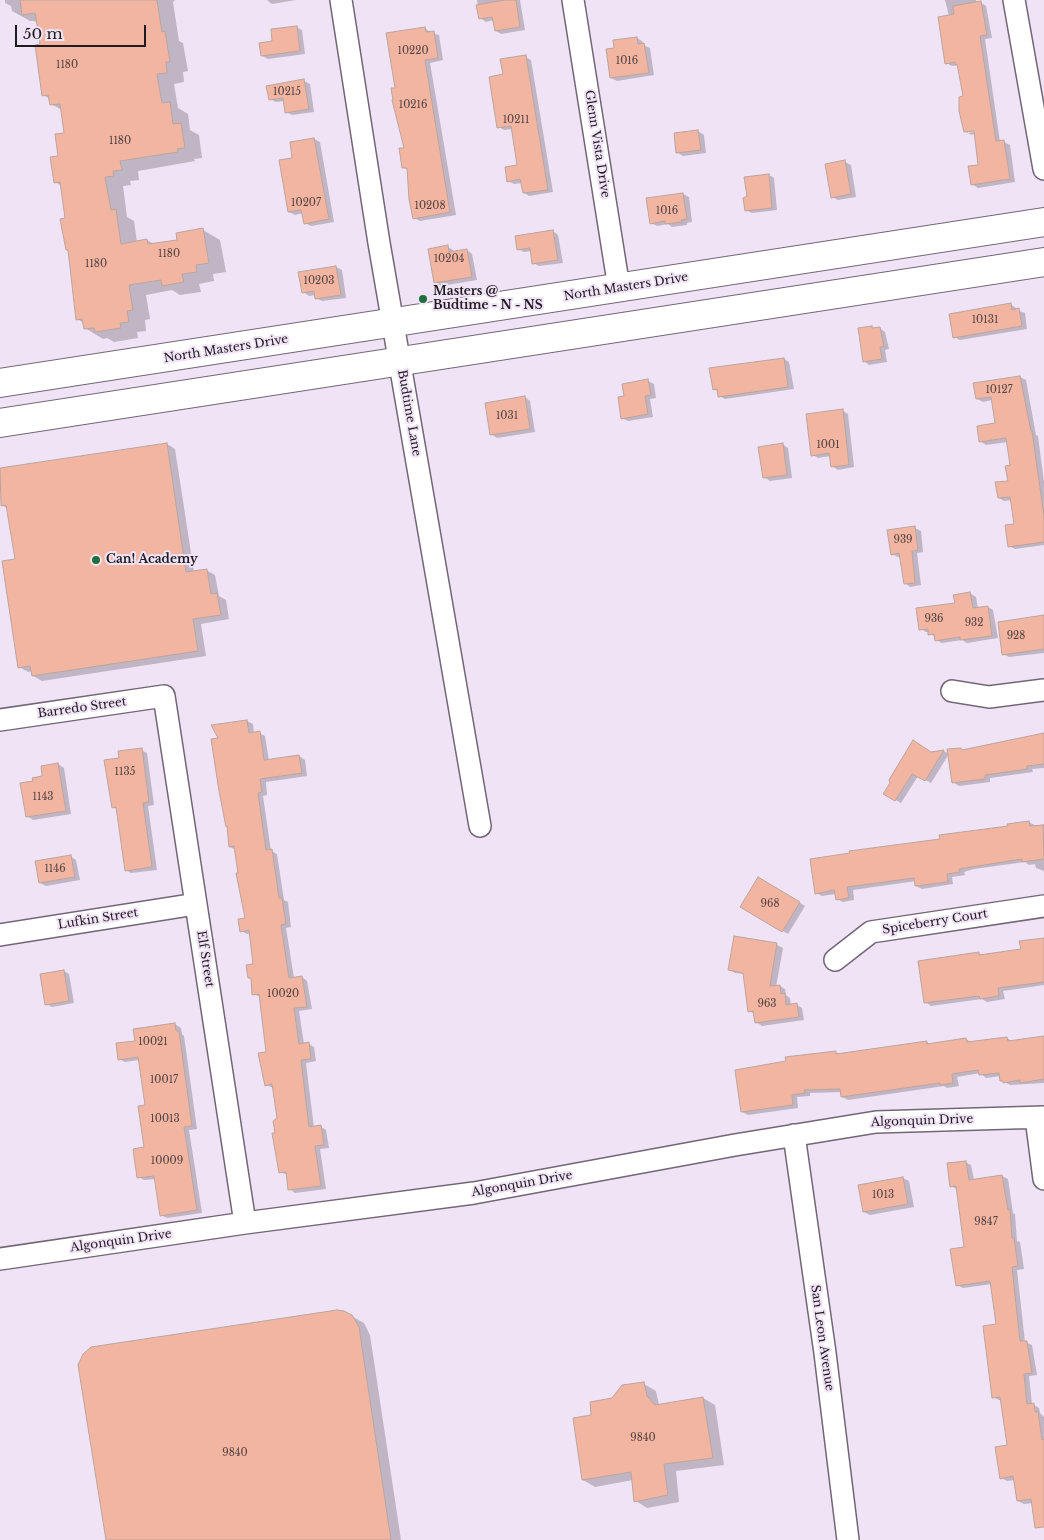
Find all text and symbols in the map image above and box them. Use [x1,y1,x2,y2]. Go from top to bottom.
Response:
scale bar [18,15,149,47]
text: 50 m [23,24,63,43]
house number: 10220 [397,45,429,57]
house number: 1016 [616,55,638,67]
house number: 1180 [56,59,78,71]
house number: 10215 [273,86,301,98]
street label: Glenn Vista Drive [581,89,613,199]
house number: 10216 [399,99,427,111]
house number: 10211 [503,114,529,126]
house number: 1180 [109,135,131,147]
house number: 10207 [291,197,321,209]
house number: 10208 [415,200,445,212]
house number: 1016 [656,205,678,217]
house number: 1180 [158,248,180,260]
house number: 10204 [434,253,464,265]
house number: 1180 [85,258,107,270]
street label: North Masters Drive [563,270,689,304]
house number: 10203 [303,275,335,287]
place label: Masters @ Budtime - N - NS [433,285,543,313]
marker: Masters @ Budtime - N - NS [417,293,429,305]
house number: 10131 [972,314,998,326]
street label: North Masters Drive [163,332,289,366]
street label: Budtime Lane [394,369,424,457]
house number: 10127 [985,384,1013,396]
house number: 1031 [496,410,518,422]
house number: 1001 [816,439,840,451]
house number: 939 [893,534,913,546]
place label: Can! Academy [106,553,198,567]
marker: Can! Academy [90,554,102,566]
house number: 936 [924,613,944,625]
house number: 932 [965,617,983,629]
house number: 928 [1007,630,1025,642]
street label: Barredo Street [37,695,127,721]
house number: 1135 [115,766,135,778]
house number: 1143 [33,791,53,803]
house number: 1146 [44,863,66,875]
house number: 968 [761,898,779,910]
street label: Lufkin Street [57,906,139,932]
street label: Spiceberry Court [881,907,989,937]
street label: Elf Street [193,930,217,988]
house number: 10020 [267,988,299,1000]
house number: 963 [757,998,777,1010]
house number: 10021 [138,1036,168,1048]
house number: 10017 [150,1074,178,1086]
street label: Algonquin Drive [871,1112,973,1130]
house number: 10013 [150,1113,180,1125]
house number: 10009 [151,1155,183,1167]
street label: Algonquin Drive [470,1168,574,1200]
house number: 1013 [872,1189,894,1201]
house number: 9847 [974,1216,998,1228]
street label: Algonquin Drive [69,1227,173,1255]
street label: San Leon Avenue [807,1284,837,1392]
house number: 9840 [630,1432,656,1444]
house number: 9840 [222,1447,248,1459]

